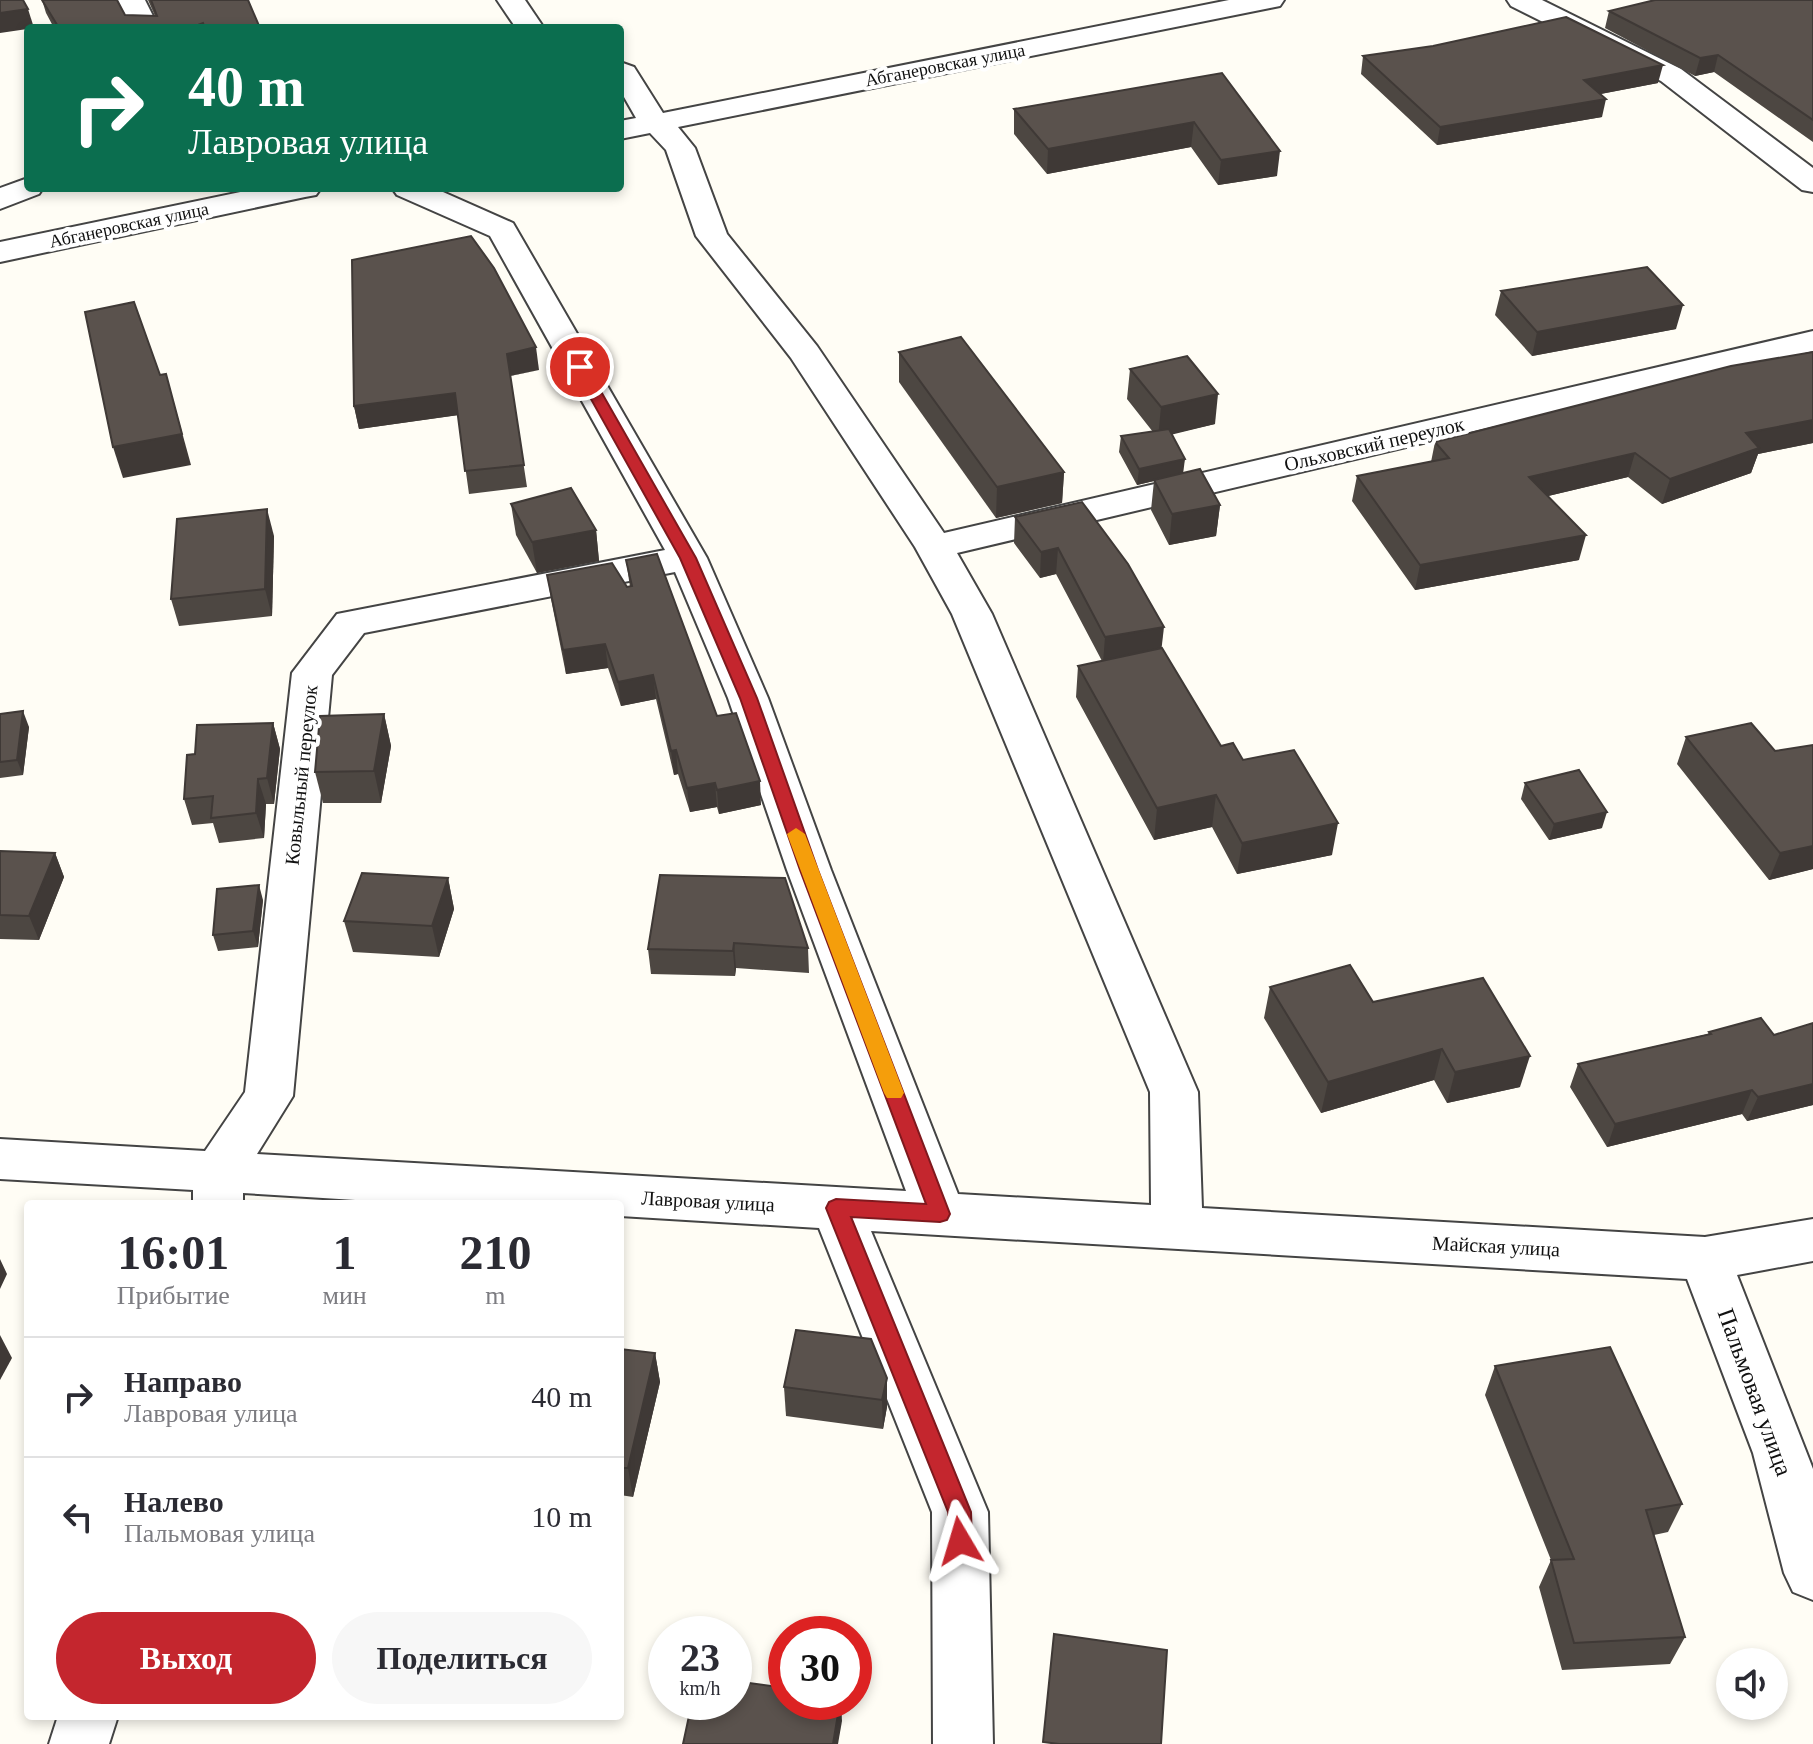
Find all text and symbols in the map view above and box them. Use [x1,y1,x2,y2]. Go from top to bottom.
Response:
street label: Абганеровская улица [863,40,1027,90]
icon: right [56,56,160,160]
text: 40 m [188,56,305,118]
text: Лавровая улица [188,122,428,162]
street label: Абганеровская улица [48,198,210,252]
pin [546,333,614,401]
icon: arrive [558,345,602,389]
street label: Ольховский переулок [1282,413,1467,476]
street label: Ковыльный переулок [281,684,322,866]
street label: Лавровая улица [641,1187,775,1216]
text: 16:01 [117,1226,229,1279]
text: 1 [333,1226,357,1279]
text: 210 [459,1226,531,1279]
street label: Майская улица [1431,1232,1561,1261]
text: Прибытие [117,1281,230,1310]
text: мин [322,1281,367,1310]
text: m [485,1281,505,1310]
street label: Пальмовая улица [1713,1305,1797,1480]
text: Направо [124,1365,242,1398]
icon: right [56,1375,100,1419]
text: 40 m [531,1380,592,1413]
text: Лавровая улица [124,1399,298,1428]
text: Налево [124,1485,224,1518]
icon: left [56,1495,100,1539]
position arrow [918,1499,1002,1583]
text: 10 m [531,1500,592,1533]
text: Пальмовая улица [124,1519,315,1548]
button: Выход [56,1612,316,1704]
button: Поделиться [332,1612,592,1704]
speed limit sign: 30 [768,1616,872,1720]
text: 23 [680,1635,720,1680]
map controls [1716,1648,1788,1720]
button: sound [1716,1648,1788,1720]
text: km/h [679,1677,721,1699]

